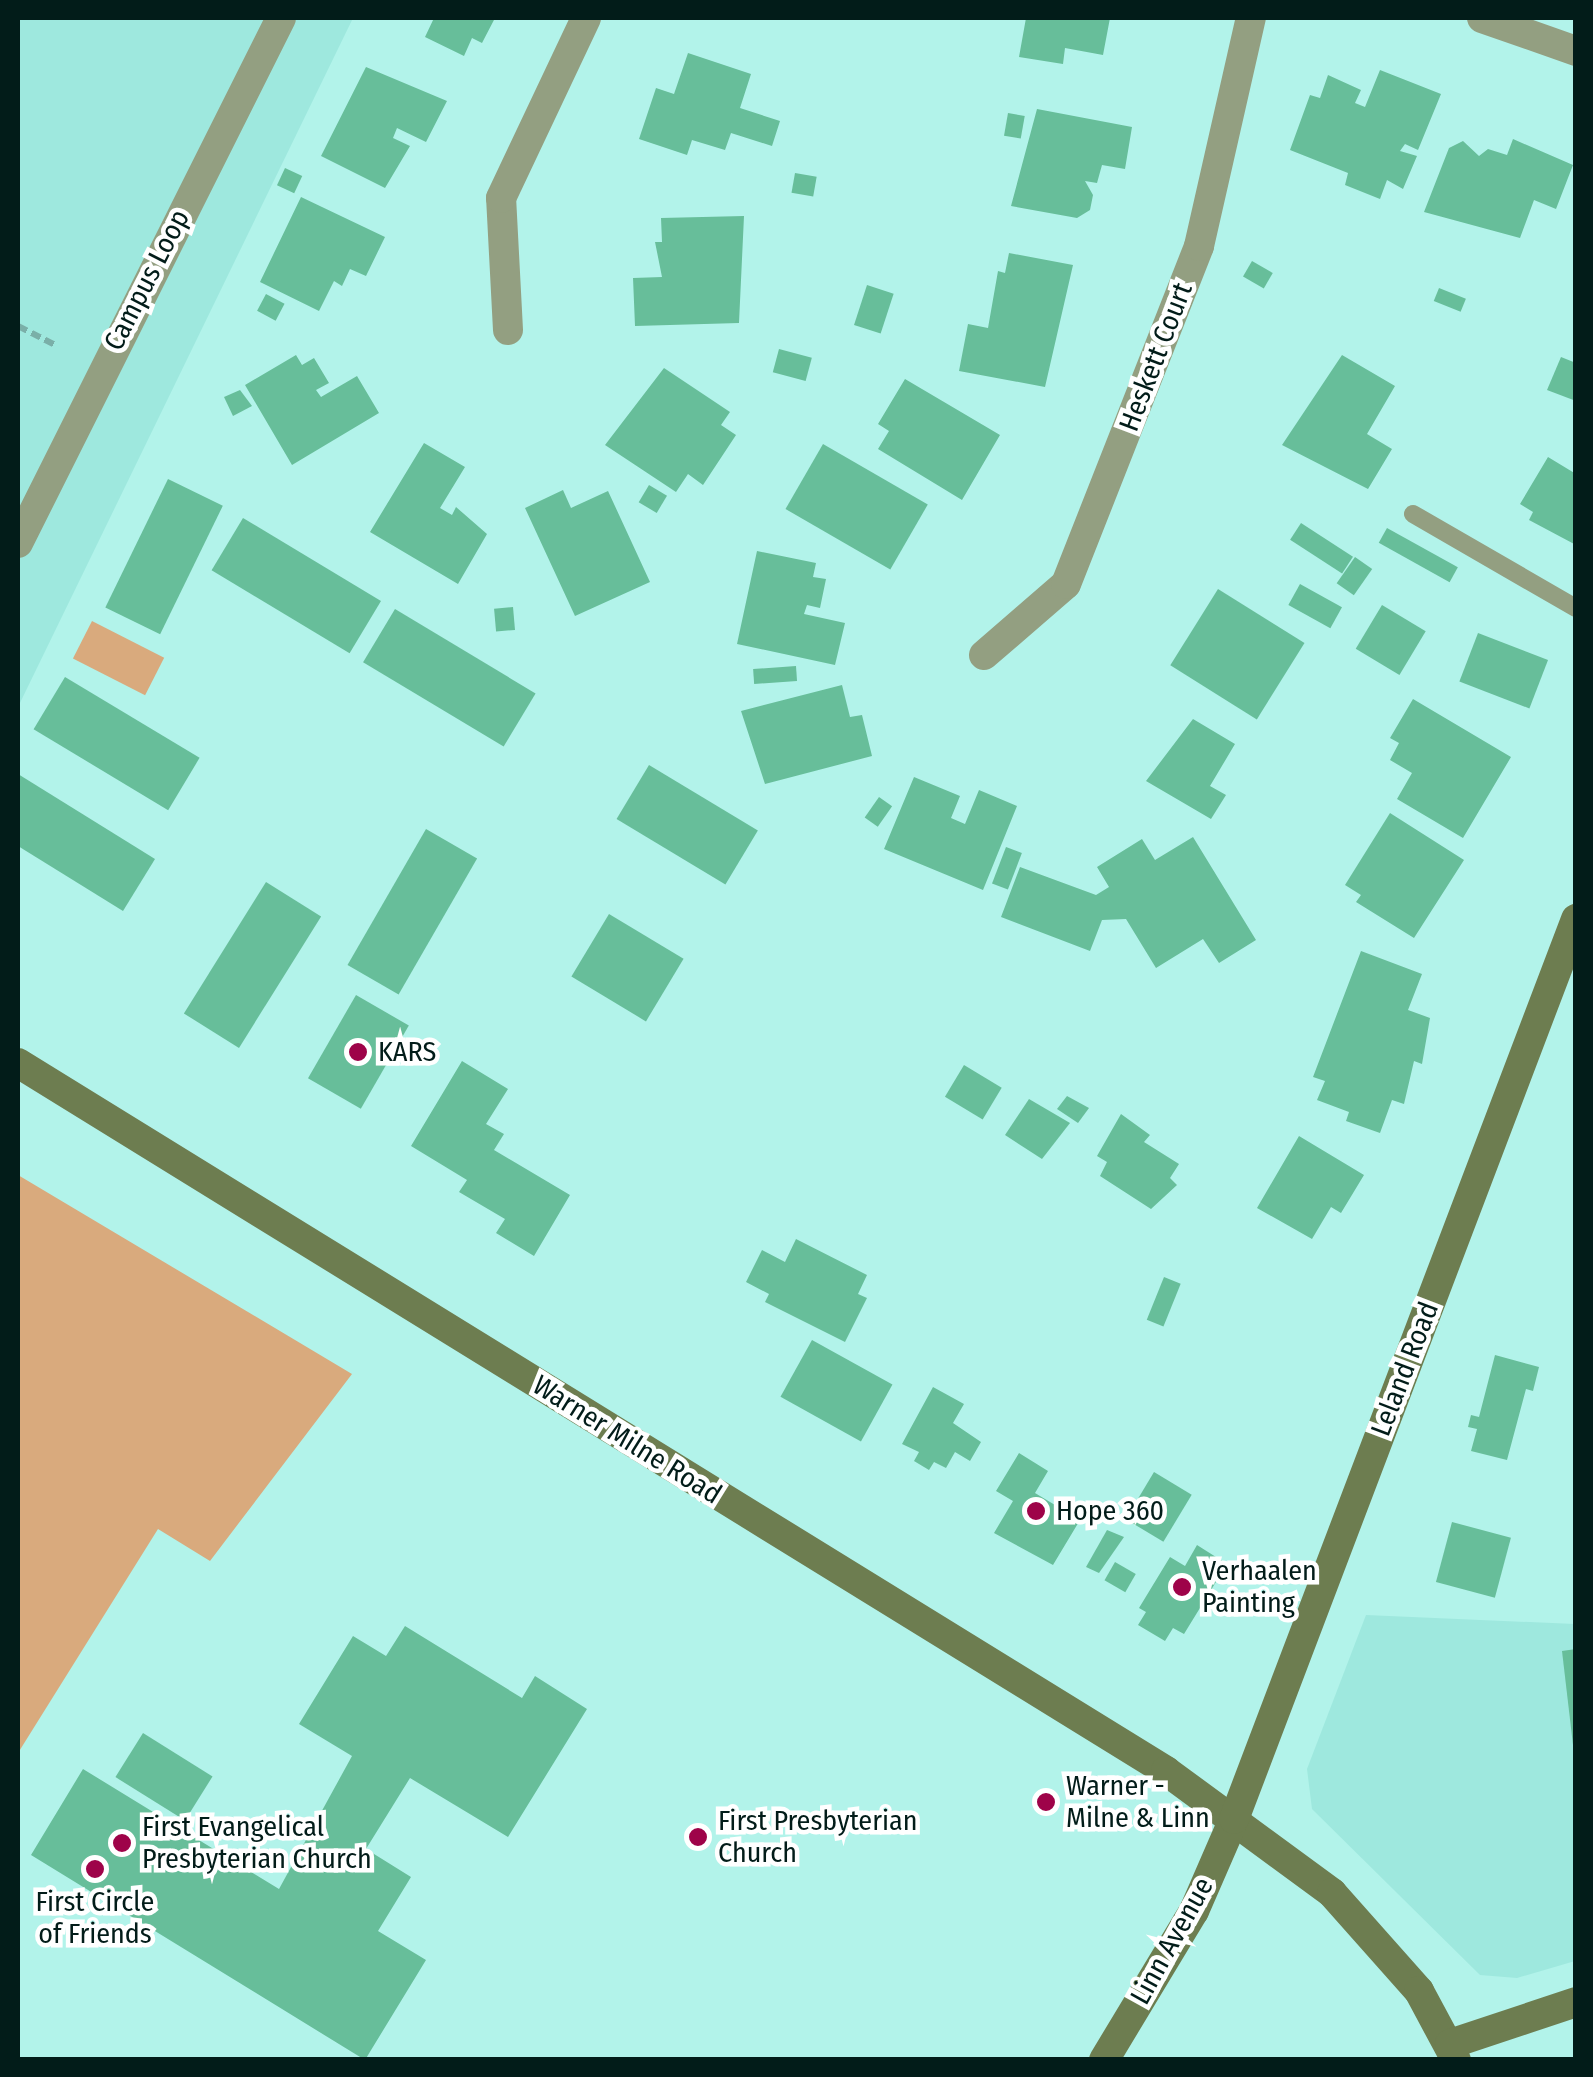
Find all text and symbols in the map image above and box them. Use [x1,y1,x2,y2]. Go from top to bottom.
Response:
street label: Campus Loop [97,204,197,356]
street label: Heskett Court [1112,278,1200,436]
place label: KARS [378,1035,436,1069]
marker: KARS [347,1041,369,1063]
street label: Leland Road [1364,1297,1446,1441]
street label: Warner Milne Road [526,1368,728,1512]
place label: Hope 360 [1056,1494,1164,1528]
marker: Hope 360 [1025,1500,1047,1522]
place label: Verhaalen Painting [1202,1554,1317,1620]
marker: Verhaalen Painting [1171,1576,1193,1598]
place label: Warner - Milne & Linn [1066,1769,1210,1835]
marker: Warner - Milne & Linn [1035,1791,1057,1813]
place label: First Presbyterian Church [718,1804,917,1870]
place label: First Evangelical Presbyterian Church [142,1810,372,1876]
marker: First Presbyterian Church [687,1826,709,1848]
marker: First Evangelical Presbyterian Church [111,1832,133,1854]
marker: First Circle of Friends [84,1858,106,1880]
street label: Linn Avenue [1123,1872,1221,2010]
place label: First Circle of Friends [36,1885,154,1951]

